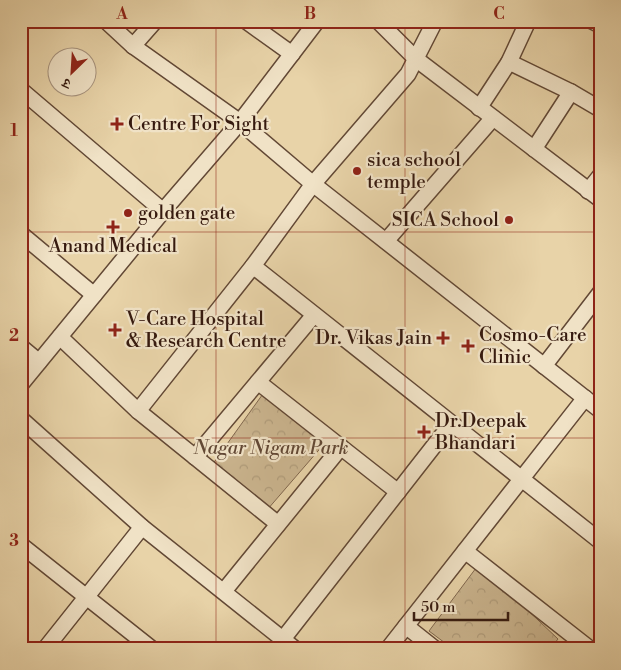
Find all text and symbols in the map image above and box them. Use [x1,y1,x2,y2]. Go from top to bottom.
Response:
text: A [115,4,128,24]
text: B [304,4,316,24]
text: C [493,4,505,24]
north arrow [48,48,98,98]
text: उ [59,73,75,93]
place label: Centre For Sight [128,112,270,136]
marker: Centre For Sight [110,117,124,131]
text: 1 [10,121,18,141]
place label: sica school temple [367,148,461,194]
marker: sica school temple [351,165,363,177]
place label: golden gate [138,201,235,225]
marker: golden gate [122,207,134,219]
place label: SICA School [392,208,499,232]
marker: SICA School [503,214,515,226]
marker: Anand Medical [107,221,119,233]
place label: Anand Medical [48,234,178,258]
place label: V-Care Hospital & Research Centre [125,307,286,353]
marker: V-Care Hospital & Research Centre [108,323,122,337]
place label: Cosmo-Care Clinic [479,323,587,369]
text: 2 [9,326,19,346]
place label: Dr. Vikas Jain [315,326,432,350]
marker: Dr. Vikas Jain [436,331,450,345]
marker: Cosmo-Care Clinic [461,339,475,353]
place label: Dr.Deepak Bhandari [434,409,527,455]
marker: Dr.Deepak Bhandari [417,425,431,439]
park label: Nagar Nigam Park [192,436,349,460]
text: 3 [9,531,19,551]
scale bar [414,590,507,622]
text: 50 m [421,598,455,617]

